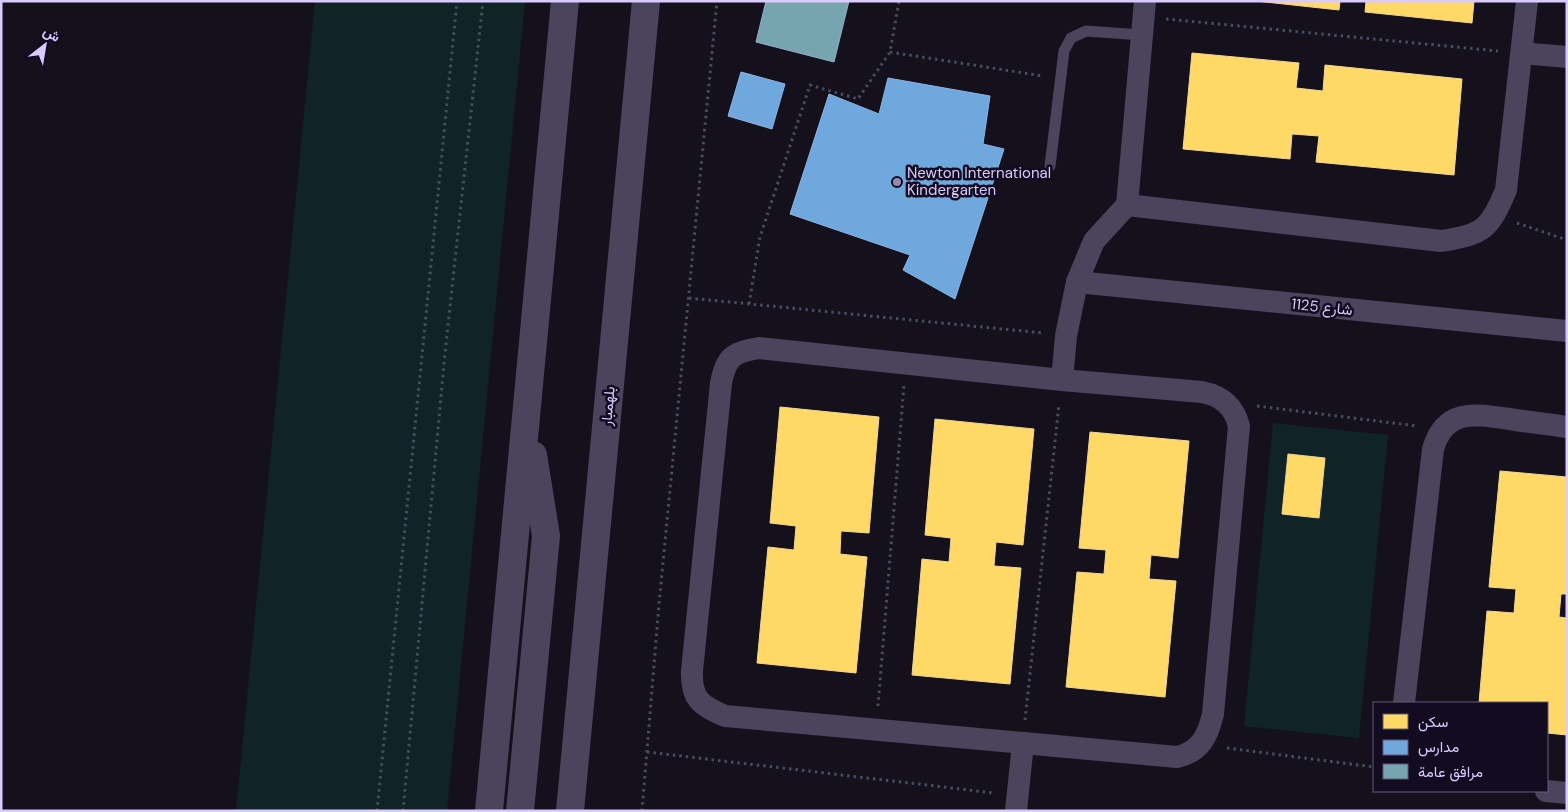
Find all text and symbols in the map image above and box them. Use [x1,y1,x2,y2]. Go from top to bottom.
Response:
north arrow [20,20,70,70]
text: ش [40,22,64,46]
place label: Newton International Kindergarten [907,163,1051,200]
marker: Newton International Kindergarten [891,176,903,188]
street label: شارع 1125 [1290,294,1354,321]
street label: بلهمبار [596,385,620,428]
legend [1373,702,1548,792]
text: سكن [1418,712,1448,732]
text: مدارس [1418,737,1459,757]
text: مرافق عامة [1418,762,1483,782]

